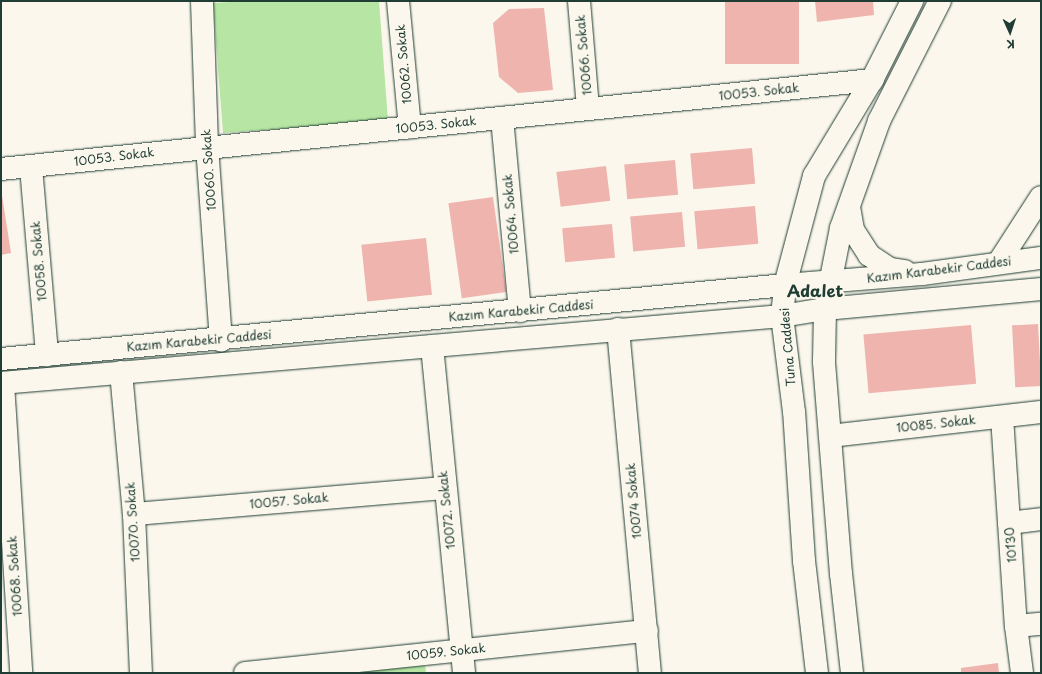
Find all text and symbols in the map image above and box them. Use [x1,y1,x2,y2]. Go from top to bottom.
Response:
north arrow [990,12,1030,52]
street label: 10066. Sokak [573,14,595,96]
street label: 10062. Sokak [393,23,415,105]
text: K [1006,36,1015,53]
street label: 10053. Sokak [718,81,800,103]
street label: 10053. Sokak [395,114,477,136]
street label: 10060. Sokak [199,129,219,211]
street label: 10053. Sokak [73,145,155,169]
street label: 10064. Sokak [500,173,522,255]
street label: 10058. Sokak [28,220,50,302]
street label: Kazım Karabekir Caddesi [866,254,1012,286]
district label: Adalet [787,280,843,300]
street label: Kazım Karabekir Caddesi [448,297,594,325]
street label: Tuna Caddesi [777,308,799,386]
street label: Kazım Karabekir Caddesi [126,327,272,355]
street label: 10085. Sokak [896,413,976,435]
street label: 10074 Sokak [624,462,644,540]
street label: 10072. Sokak [436,469,458,551]
street label: 10070. Sokak [123,481,143,563]
street label: 10057. Sokak [249,490,329,512]
street label: 10130 [1003,527,1019,563]
street label: 10068. Sokak [5,535,25,617]
street label: 10059. Sokak [406,641,486,663]

